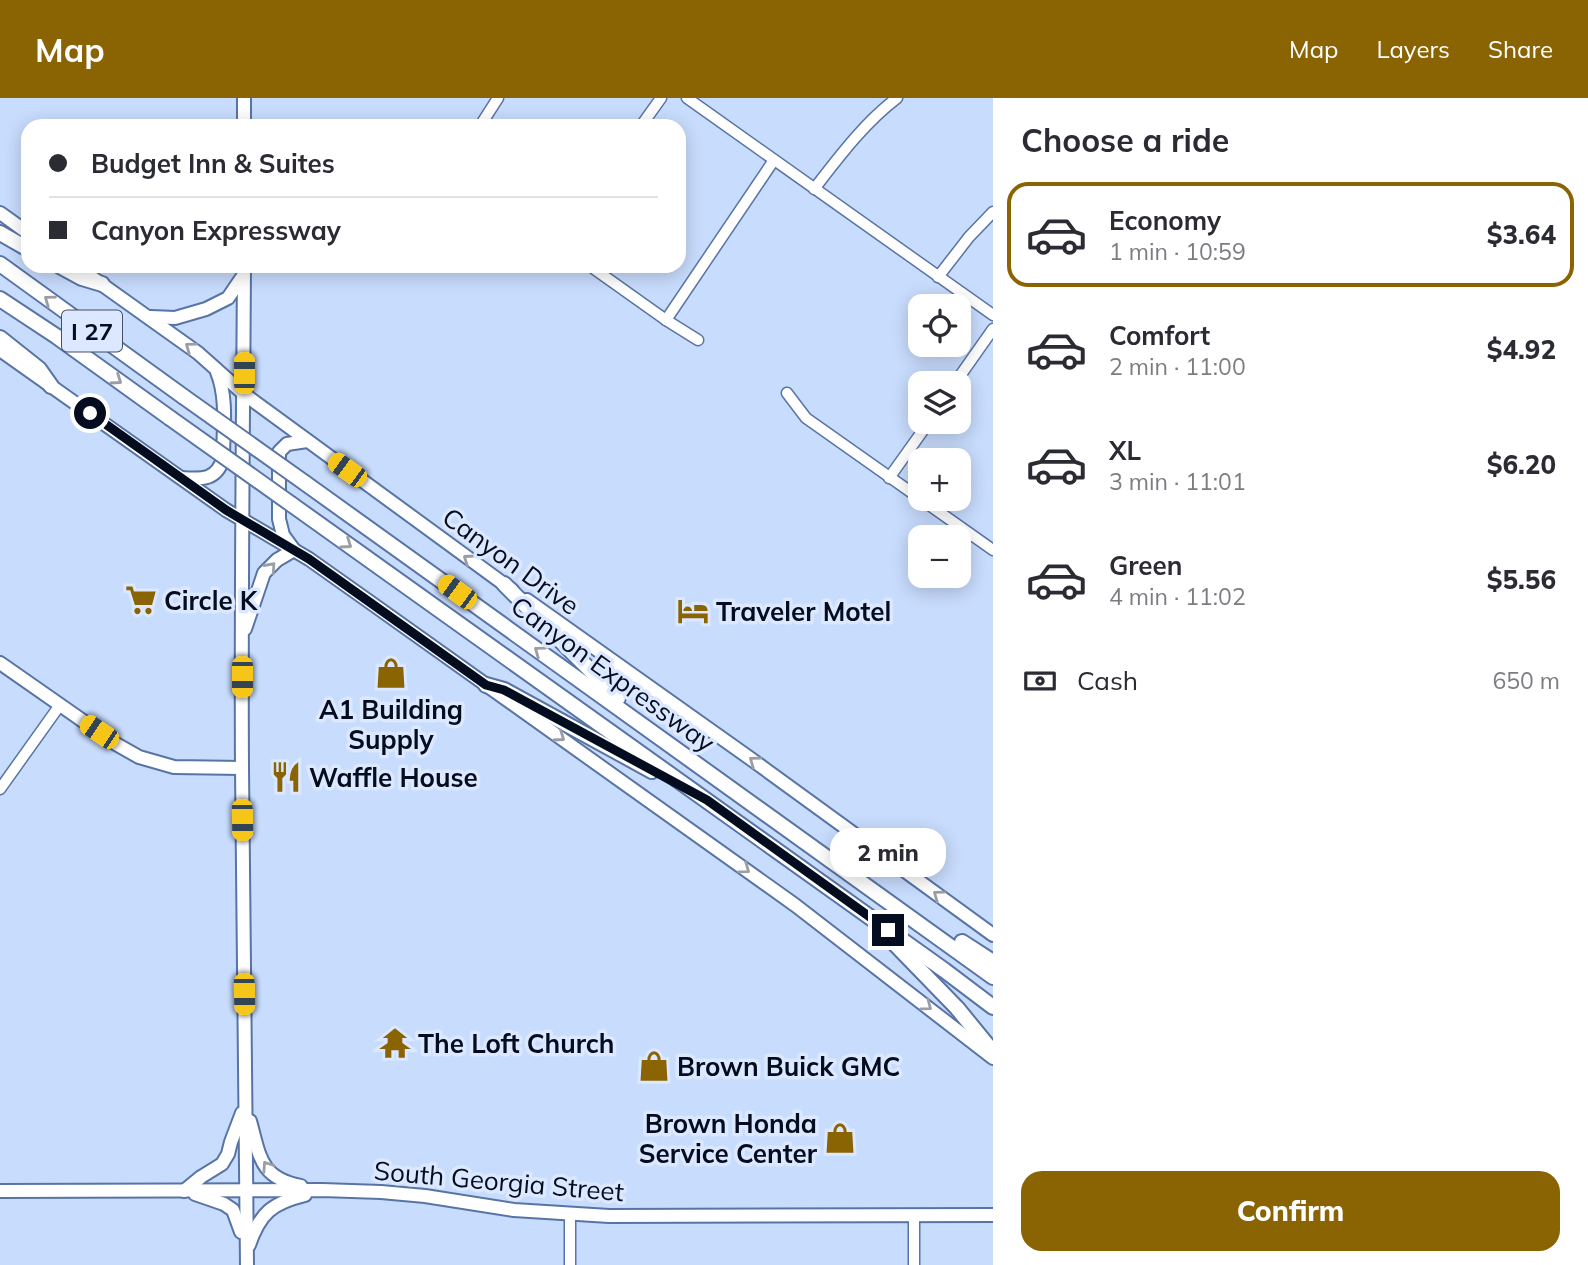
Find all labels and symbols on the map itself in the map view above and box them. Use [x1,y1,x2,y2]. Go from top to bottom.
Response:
one-way arrow [44,295,57,308]
road number: I 27 [62,310,122,352]
one-way arrow [185,342,198,355]
car [234,352,255,394]
one-way arrow [109,372,121,384]
route start [74,397,106,429]
car [324,449,371,491]
street label: Canyon Drive [436,500,586,622]
one-way arrow [339,536,352,548]
one-way arrow [463,555,476,567]
one-way arrow [263,562,275,575]
car [434,571,481,613]
supermarket icon: Circle K [124,583,158,617]
place label: Circle K [164,584,259,617]
street label: Canyon Expressway [505,589,722,759]
hotel icon: Traveler Motel [676,594,710,628]
place label: Traveler Motel [716,595,891,628]
one-way arrow [534,647,547,659]
car [232,656,253,698]
shop icon: A1 Building Supply [374,656,408,690]
place label: A1 Building Supply [319,693,463,756]
car [76,712,123,752]
one-way arrow [552,729,565,741]
one-way arrow [749,757,762,769]
restaurant icon: Waffle House [269,760,303,794]
place label: Waffle House [309,761,478,794]
car [232,799,253,841]
callout: 2 min [830,828,946,878]
one-way arrow [737,861,750,874]
one-way arrow [933,890,946,903]
route end [872,914,904,946]
car [234,973,255,1015]
one-way arrow [919,998,931,1011]
temple icon: The Loft Church [378,1026,412,1060]
place label: The Loft Church [418,1027,614,1060]
shop icon: Brown Buick GMC [637,1049,671,1083]
place label: Brown Buick GMC [677,1050,900,1083]
place label: Brown Honda Service Center [639,1107,818,1170]
shop icon: Brown Honda Service Center [823,1121,857,1155]
street label: South Georgia Street [373,1154,625,1208]
one-way arrow [262,1161,275,1174]

